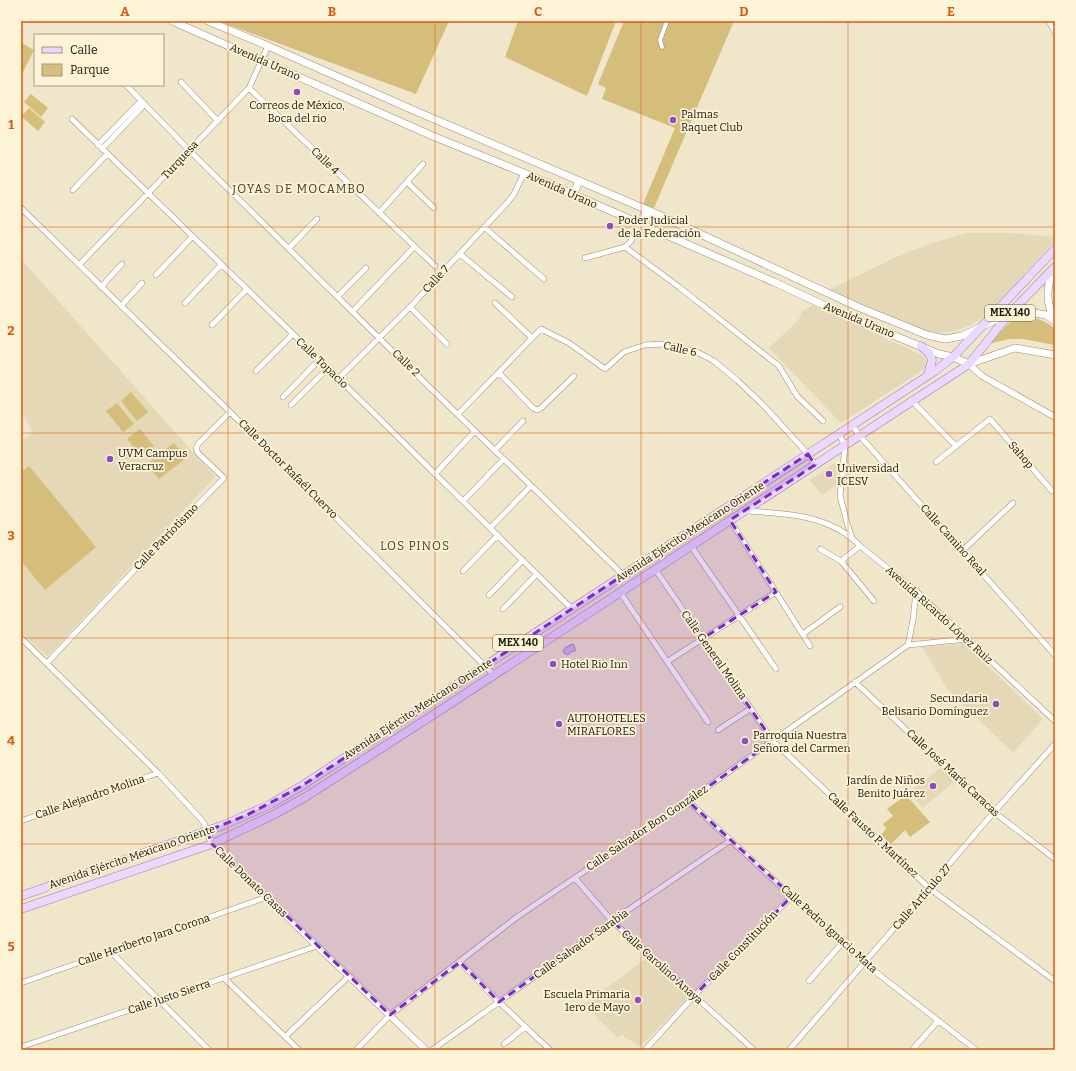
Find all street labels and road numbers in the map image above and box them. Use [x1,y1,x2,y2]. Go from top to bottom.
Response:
street label: Avenida Urano [228,41,302,83]
street label: Turquesa [159,138,201,182]
street label: Calle 4 [308,145,342,178]
street label: Avenida Urano [525,169,599,211]
street label: Calle 7 [420,262,452,295]
street label: Avenida Urano [822,299,896,341]
road number: MEX 140 [985,305,1035,321]
street label: Calle Topacio [293,335,351,391]
street label: Calle 6 [662,339,698,359]
street label: Calle 2 [389,347,423,379]
street label: Calle Doctor Rafaél Cuervo [236,417,340,521]
street label: Sahop [1006,439,1037,472]
street label: Avenida Ejército Mexicano Oriente [613,479,767,585]
street label: Calle Patriotismo [131,501,201,573]
street label: Calle Camino Real [917,502,989,578]
street label: Avenida Ricardo López Ruiz [883,563,995,667]
street label: Calle General Molina [678,608,750,702]
road number: MEX 140 [493,635,543,651]
street label: Avenida Ejército Mexicano Oriente [341,656,495,762]
street label: Calle José María Caracas [904,726,1002,820]
street label: Calle Alejandro Molina [33,772,147,822]
street label: Calle Salvador Bon González [584,782,710,874]
street label: Calle Fausto P. Martínez [825,790,921,880]
street label: Avenida Ejército Mexicano Oriente [47,822,217,892]
street label: Calle Donato Casas [212,844,290,920]
street label: Calle Artículo 27 [890,861,954,932]
street label: Calle Pedro Ignacio Mata [778,882,880,976]
street label: Calle Salvador Sarabia [531,906,631,982]
street label: Calle Constitución [706,908,780,984]
street label: Calle Heriberto Jara Corona [76,911,212,969]
street label: Calle Carolino Anaya [619,927,705,1007]
street label: Calle Justo Sierra [126,977,212,1017]

